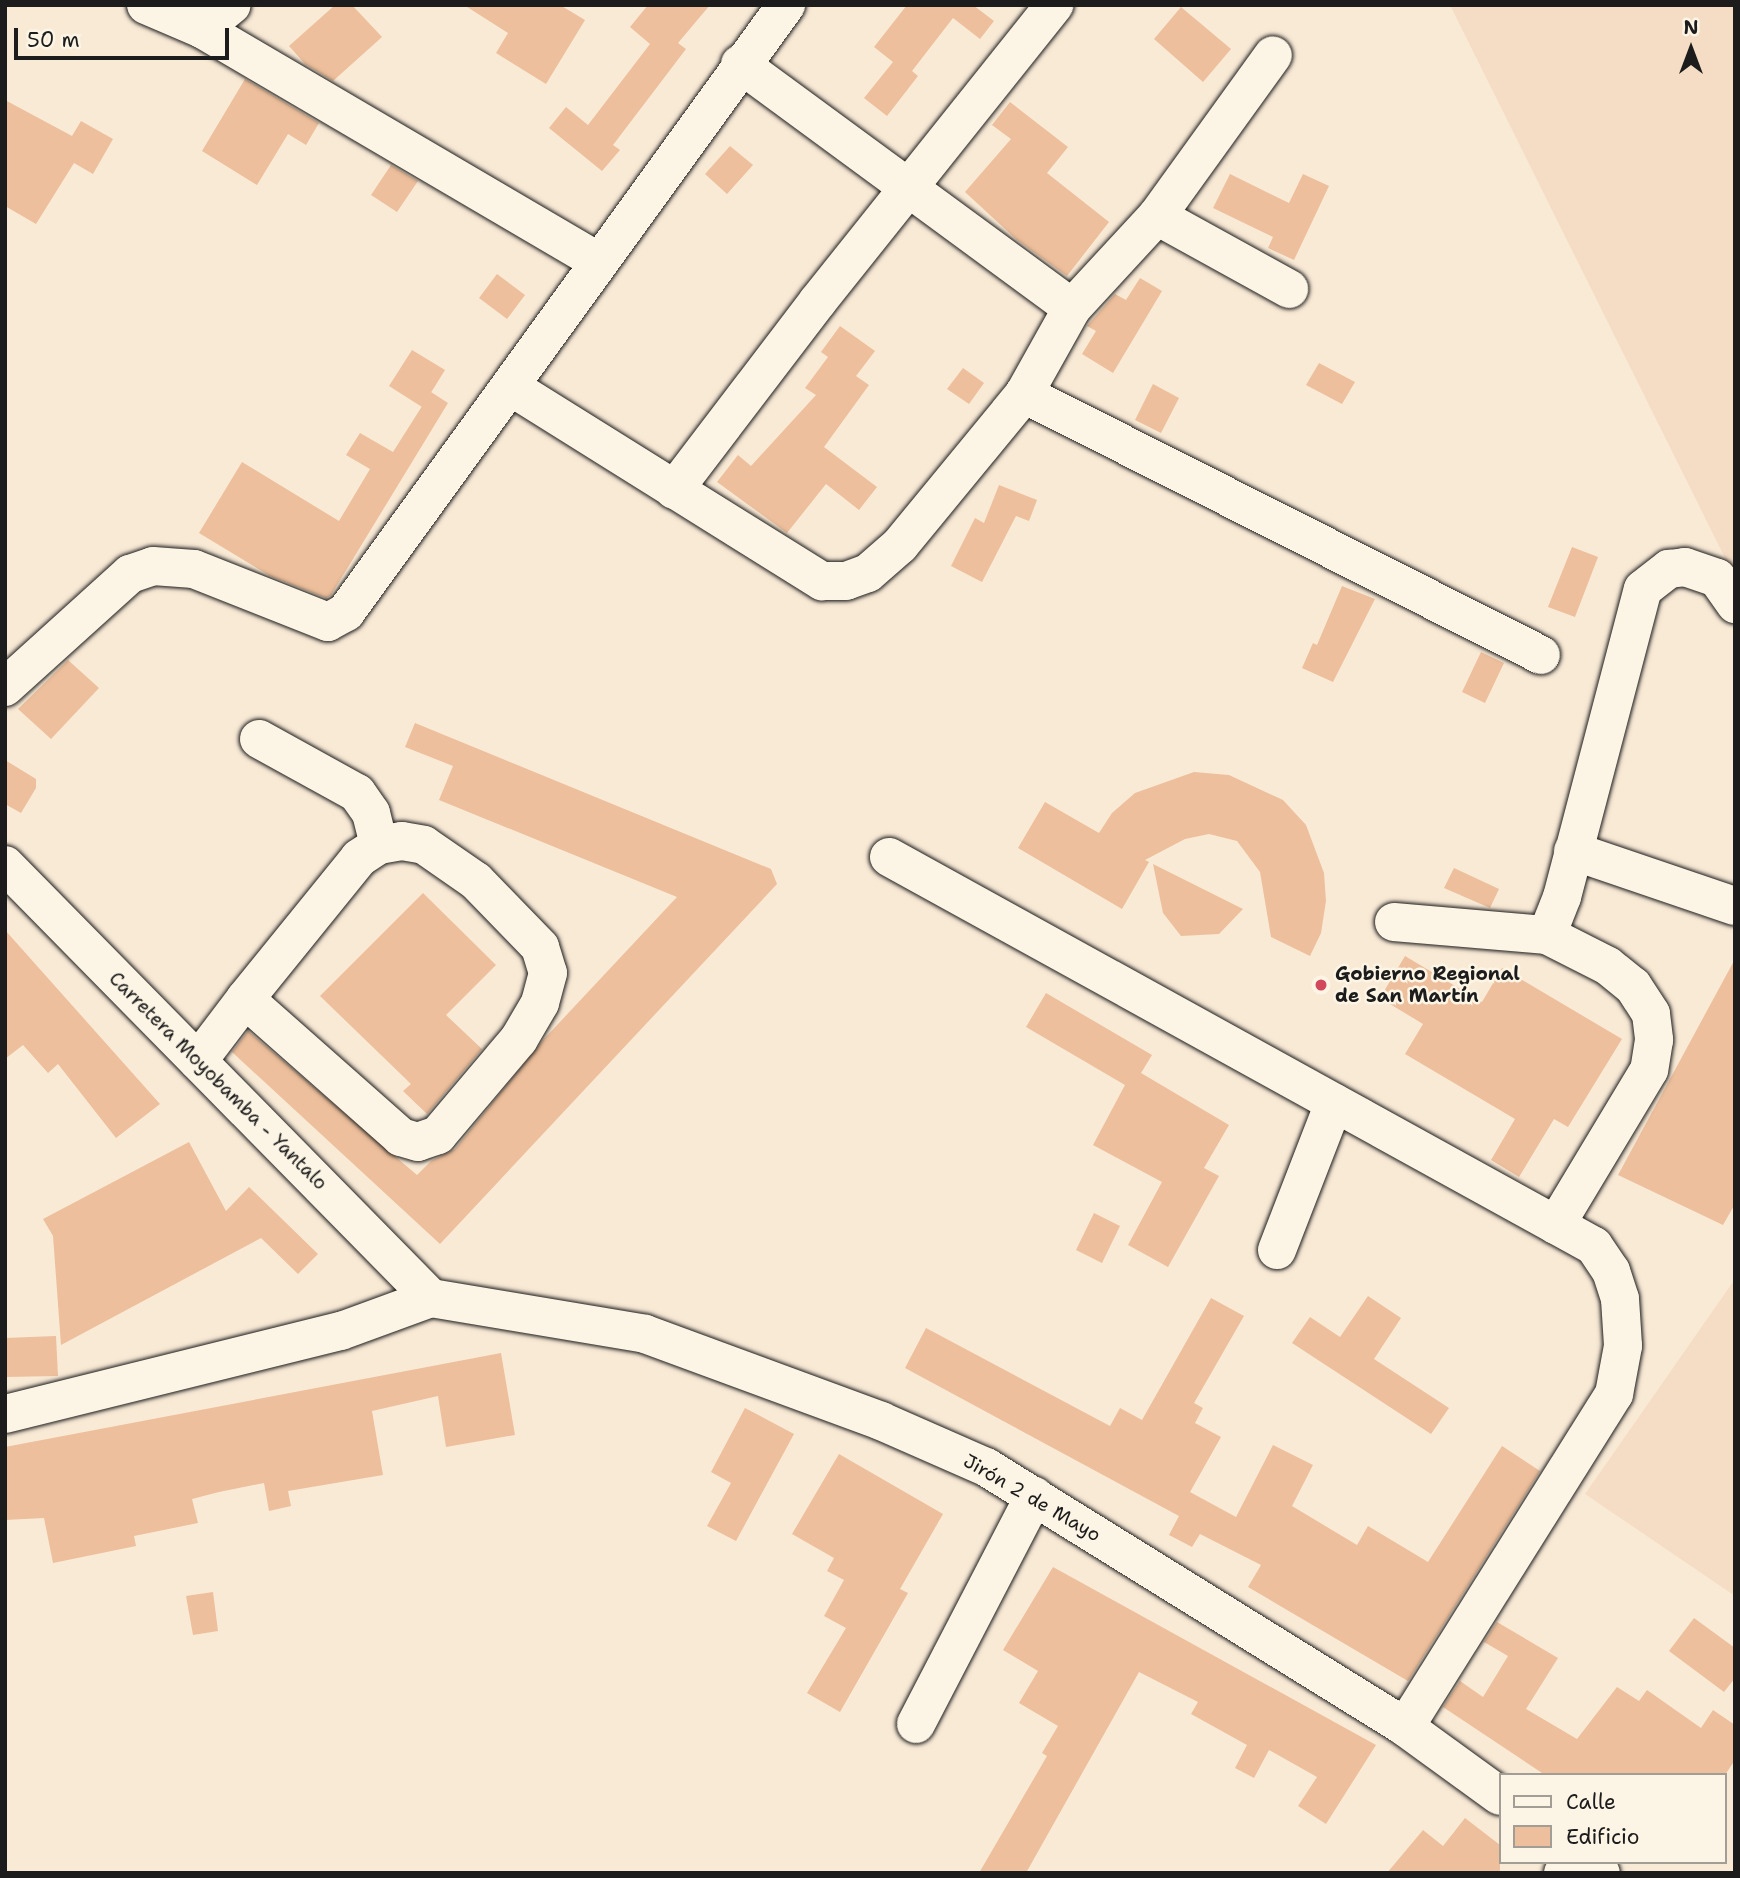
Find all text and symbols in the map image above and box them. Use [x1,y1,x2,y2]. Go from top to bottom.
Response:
scale bar [18,14,233,58]
north arrow [1656,14,1726,84]
text: N [1683,15,1699,40]
text: 50 m [27,26,80,54]
place label: Gobierno Regional de San Martín [1335,963,1520,1007]
street label: Carretera Moyobamba - Yantalo [104,967,332,1195]
marker: Gobierno Regional de San Martín [1313,977,1329,993]
street label: Jirón 2 de Mayo [959,1449,1105,1547]
legend [1498,1773,1726,1864]
text: Calle [1566,1788,1616,1816]
text: Edificio [1566,1823,1639,1851]

